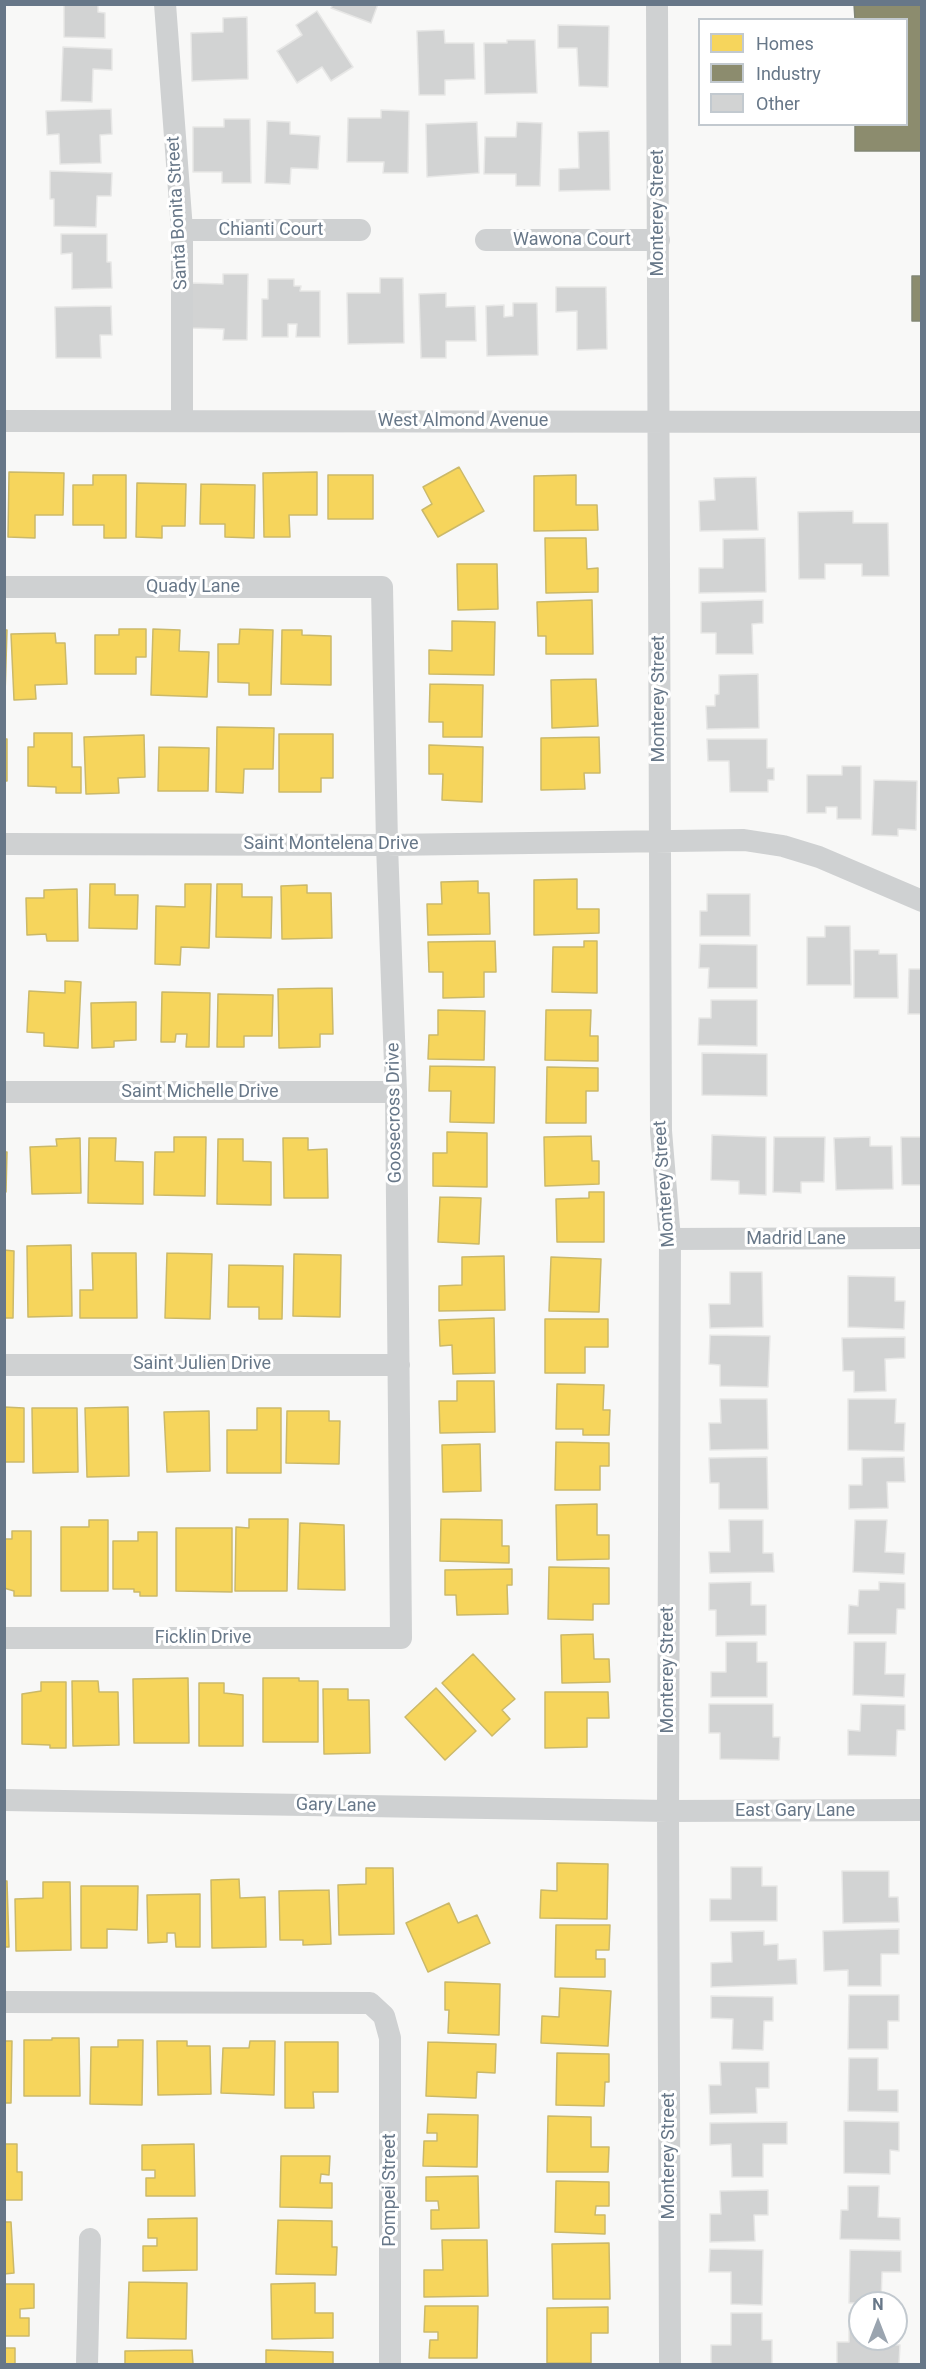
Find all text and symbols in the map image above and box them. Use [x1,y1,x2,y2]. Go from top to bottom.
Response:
legend [698,18,908,126]
text: Homes [756,33,814,54]
text: Industry [756,63,821,84]
text: Other [756,93,800,114]
street label: Santa Bonita Street [163,136,193,290]
street label: Monterey Street [647,149,669,277]
street label: Chianti Court [219,219,323,241]
street label: Wawona Court [513,229,631,251]
street label: West Almond Avenue [378,410,548,432]
street label: Quady Lane [146,576,240,598]
street label: Monterey Street [648,635,670,763]
street label: Saint Montelena Drive [243,833,419,855]
street label: Goosecross Drive [383,1042,407,1184]
street label: Saint Michelle Drive [121,1081,279,1103]
street label: Monterey Street [650,1120,680,1248]
street label: Madrid Lane [746,1228,846,1250]
street label: Saint Julien Drive [133,1353,271,1375]
street label: Monterey Street [657,1606,679,1734]
street label: Ficklin Drive [155,1627,251,1649]
street label: Gary Lane [296,1795,376,1817]
street label: East Gary Lane [735,1800,855,1822]
street label: Monterey Street [658,2092,680,2220]
street label: Pompei Street [379,2133,401,2247]
north arrow [848,2291,908,2351]
text: N [872,2295,884,2314]

